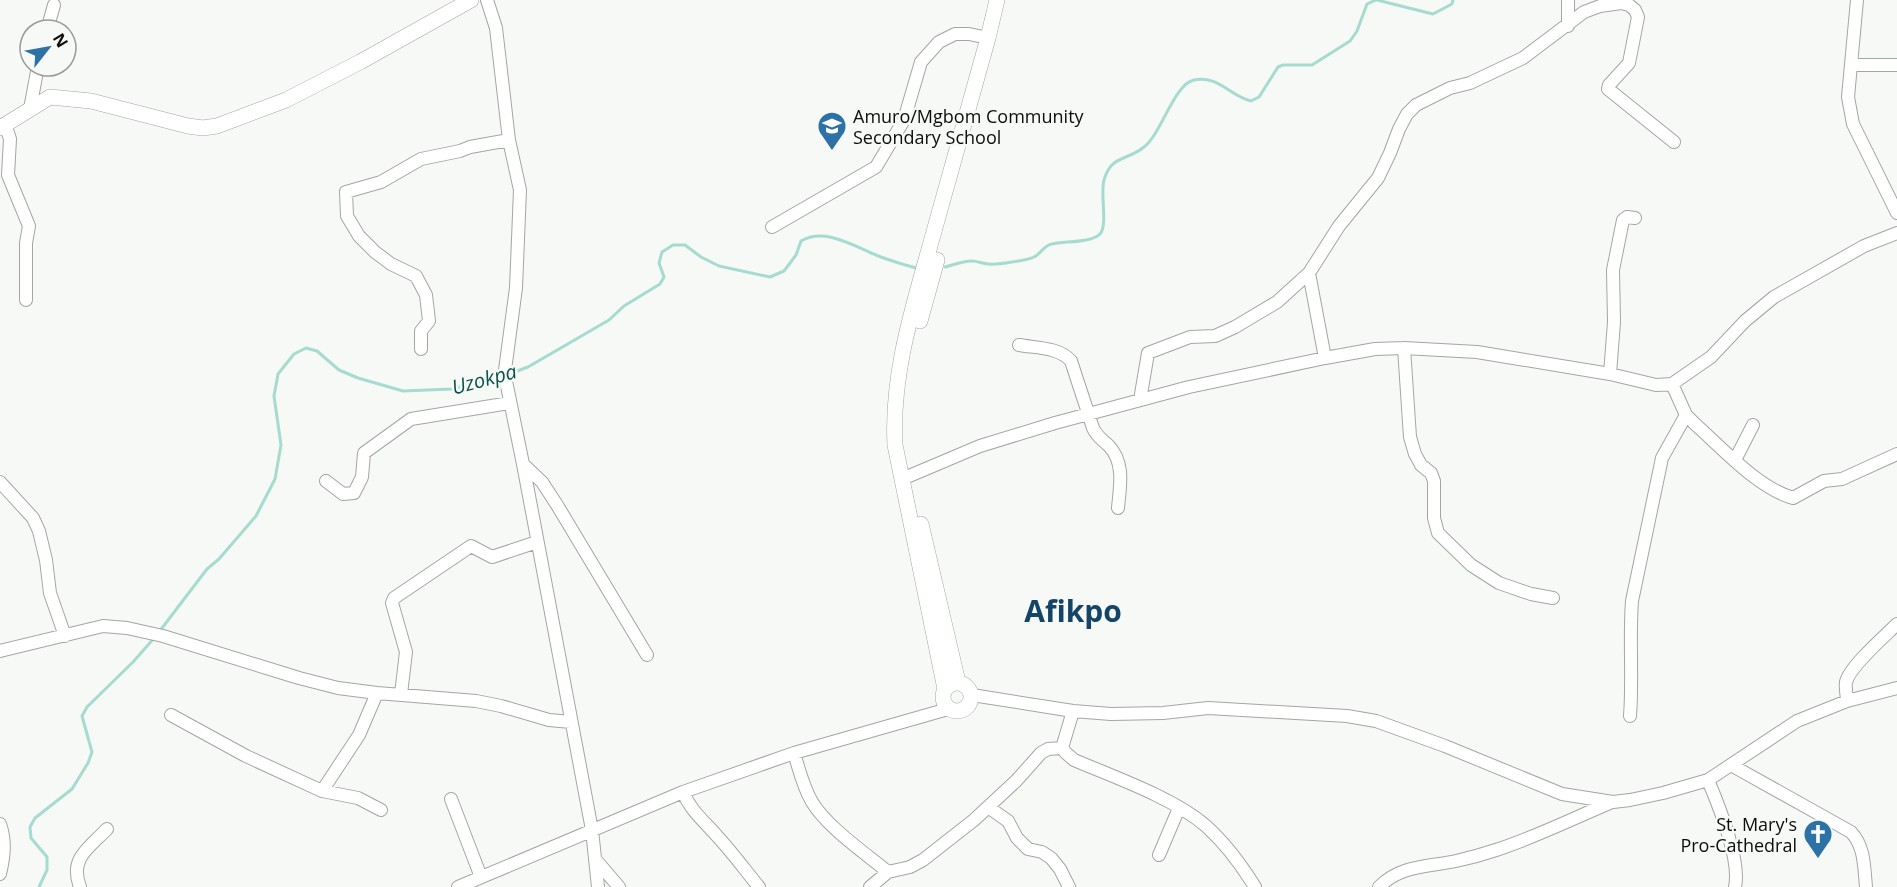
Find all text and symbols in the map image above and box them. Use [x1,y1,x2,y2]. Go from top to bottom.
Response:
north arrow [18,18,78,78]
text: N [48,29,74,52]
place label: Amuro/Mgbom Community Secondary School [853,104,1085,149]
school or university icon: Amuro/Mgbom Community Secondary School [816,110,848,152]
water label: Uzokpa [448,357,520,401]
district label: Afikpo [1024,590,1122,631]
place label: St. Mary's Pro-Cathedral [1680,812,1797,857]
church icon: St. Mary's Pro-Cathedral [1802,818,1834,860]

